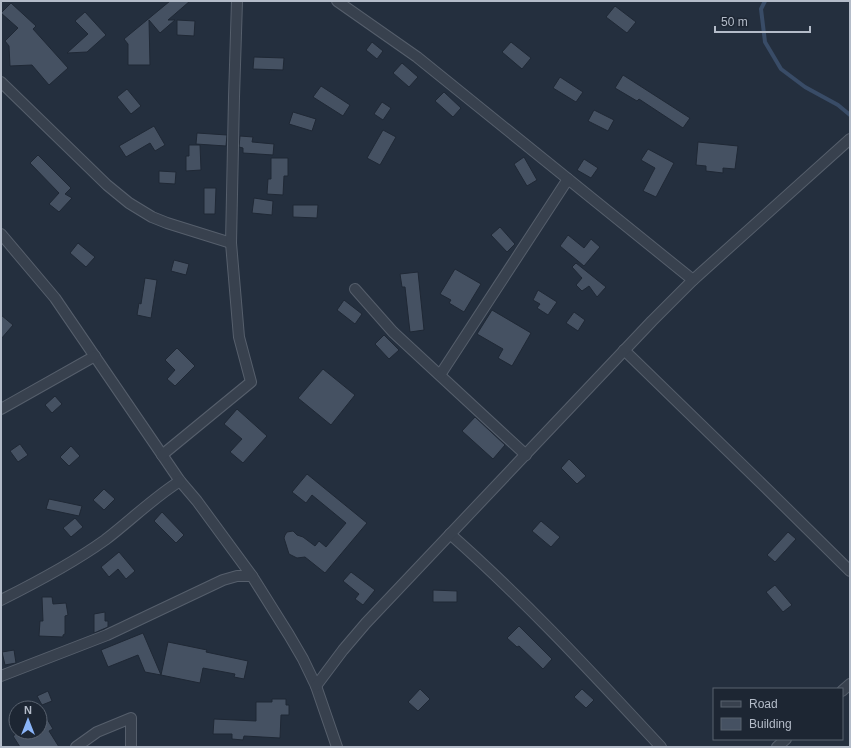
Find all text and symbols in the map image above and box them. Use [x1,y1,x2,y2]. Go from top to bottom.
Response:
scale bar [715,8,810,34]
text: 50 m [721,15,748,29]
legend [713,688,843,740]
text: Road [749,697,778,711]
north arrow [8,700,48,740]
text: N [24,704,32,716]
text: Building [749,717,792,731]

